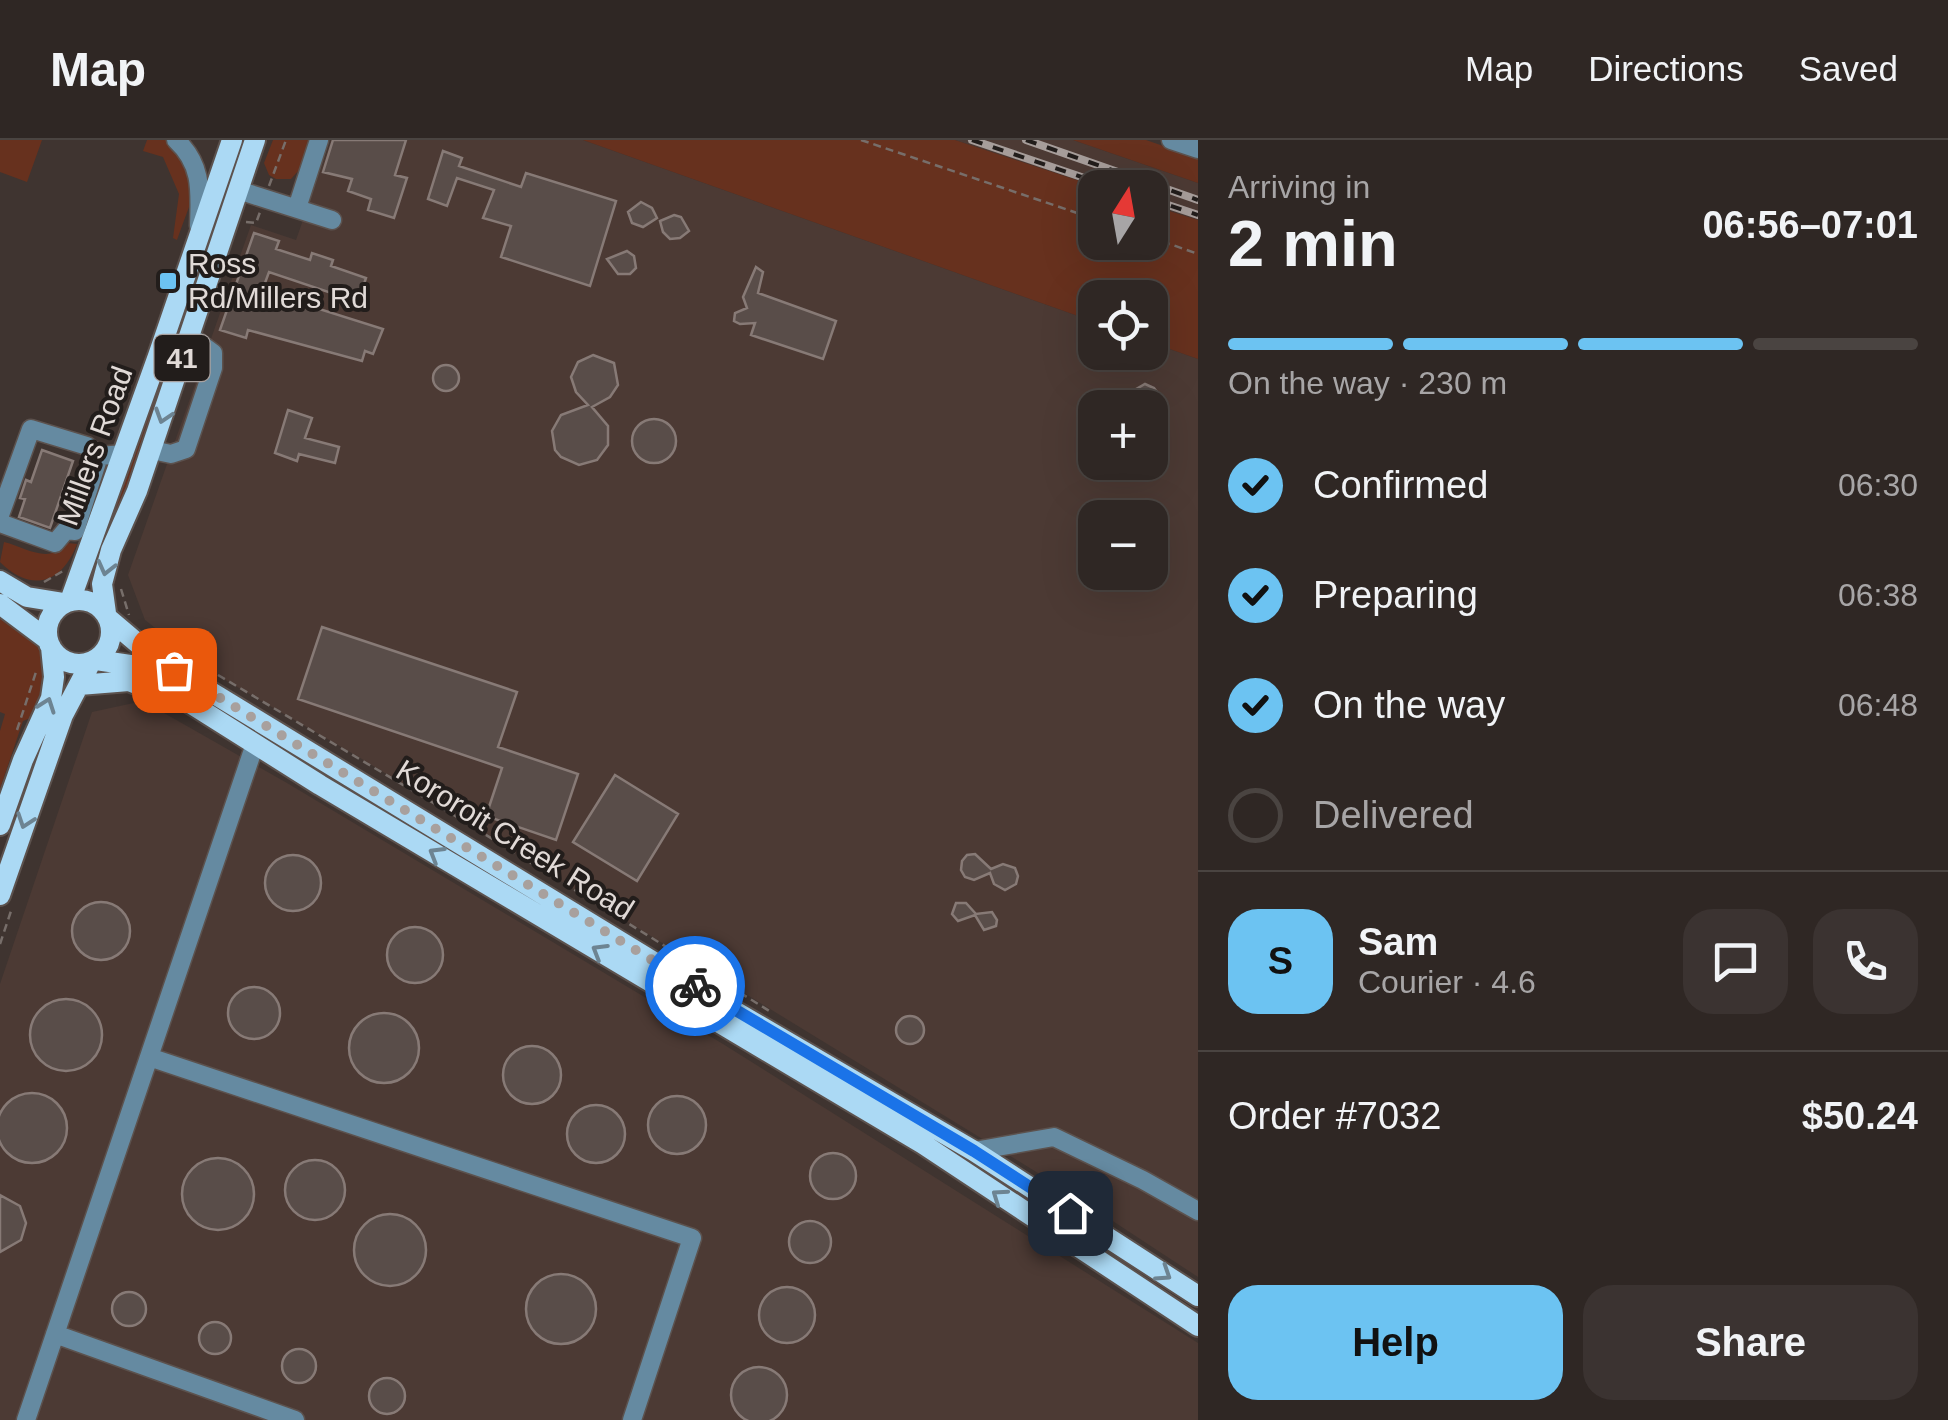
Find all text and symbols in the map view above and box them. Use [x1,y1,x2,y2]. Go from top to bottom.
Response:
text: Map [50,43,146,96]
text: Map [1465,49,1533,88]
text: Directions [1588,49,1744,88]
text: Saved [1799,49,1898,88]
text: Arriving in [1228,169,1370,205]
north arrow [1078,170,1168,260]
map controls [1078,170,1168,590]
text: 06:56–07:01 [1702,204,1918,246]
text: 2 min [1228,207,1398,280]
place label: Ross Rd/Millers Rd [188,247,368,314]
marker: Ross Rd/Millers Rd [157,270,179,292]
button: locate [1078,280,1168,370]
road number: 41 [154,335,210,381]
street label: Millers Road [51,362,139,530]
text: On the way · 230 m [1228,365,1507,401]
button: + [1078,390,1168,480]
one-way arrow [154,406,174,423]
icon: check [1228,458,1283,513]
text: Confirmed [1313,464,1488,506]
text: 06:30 [1838,467,1918,503]
button: − [1078,500,1168,590]
one-way arrow [97,559,118,576]
icon: check [1228,568,1283,623]
text: Preparing [1313,574,1478,616]
text: 06:38 [1838,577,1918,613]
pin [132,628,217,713]
icon: bag [147,643,202,698]
icon: check [1228,678,1283,733]
text: On the way [1313,684,1505,726]
text: 06:48 [1838,687,1918,723]
one-way arrow [35,698,56,715]
street label: Kororoit Creek Road [391,753,640,926]
text: Delivered [1313,794,1474,836]
one-way arrow [17,811,37,828]
one-way arrow [429,847,447,866]
button: chat [1683,909,1788,1014]
button: phone [1813,909,1918,1014]
text: Sam [1358,921,1438,963]
courier [645,936,745,1036]
text: S [1268,940,1293,982]
one-way arrow [592,944,610,963]
icon: bike [668,959,723,1014]
text: Courier · 4.6 [1358,964,1536,1000]
text: Order #7032 [1228,1095,1441,1137]
text: $50.24 [1802,1095,1918,1137]
pin [1028,1171,1113,1256]
icon: home [1043,1186,1098,1241]
one-way arrow [992,1190,1011,1208]
one-way arrow [1154,1262,1172,1281]
button: Help [1228,1285,1563,1400]
button: Share [1583,1285,1918,1400]

